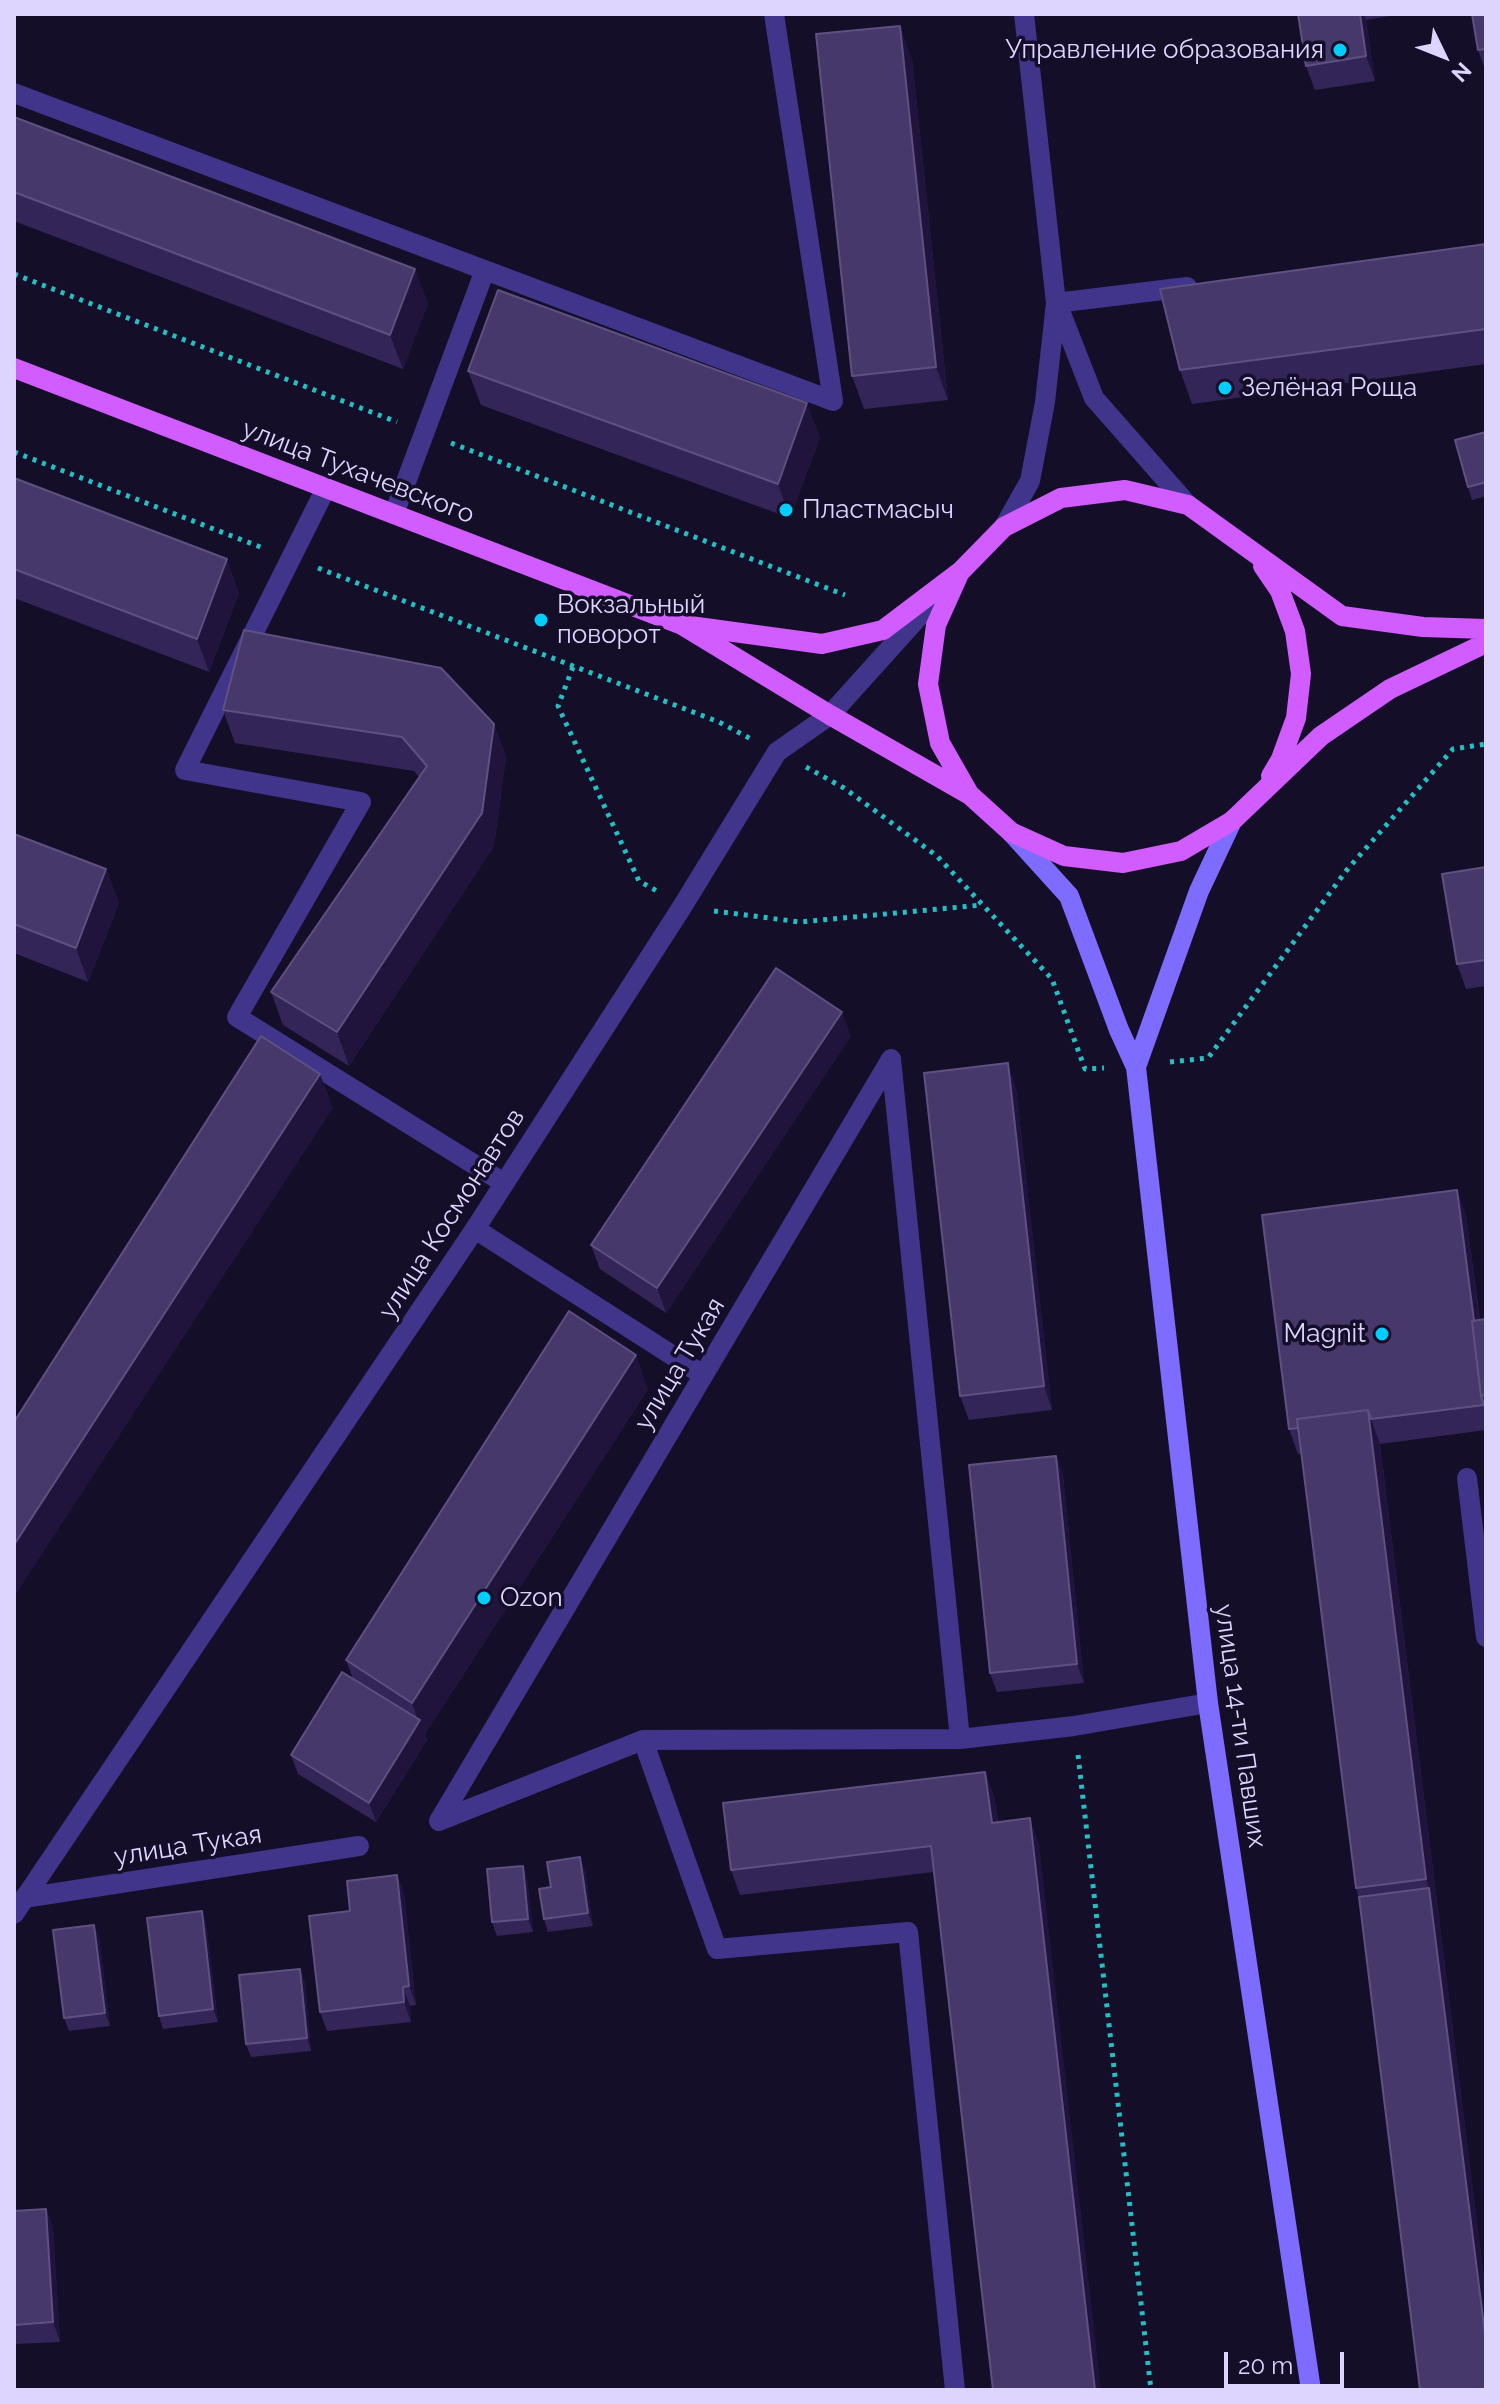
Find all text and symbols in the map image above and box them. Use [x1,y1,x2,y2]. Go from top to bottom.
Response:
north arrow [1404,16,1484,96]
place label: Управление образования [1005,34,1324,66]
marker: Управление образования [1331,41,1349,59]
text: N [1446,57,1477,87]
place label: Зелёная Роща [1241,372,1417,404]
marker: Зелёная Роща [1216,379,1234,397]
street label: улица Тухачевского [237,413,479,531]
place label: Пластмасыч [802,494,954,526]
marker: Пластмасыч [777,501,795,519]
place label: Вокзальный поворот [557,589,705,650]
marker: Вокзальный поворот [532,611,550,629]
street label: улица Космонавтов [372,1103,532,1325]
street label: улица Тукая [628,1292,732,1436]
place label: Magnit [1284,1318,1366,1350]
marker: Magnit [1373,1325,1391,1343]
place label: Ozon [500,1582,563,1614]
marker: Ozon [475,1589,493,1607]
street label: улица 14-ти Павших [1207,1602,1273,1850]
street label: улица Тукая [112,1819,264,1873]
scale bar [1228,2336,1348,2386]
text: 20 m [1238,2351,1293,2380]

